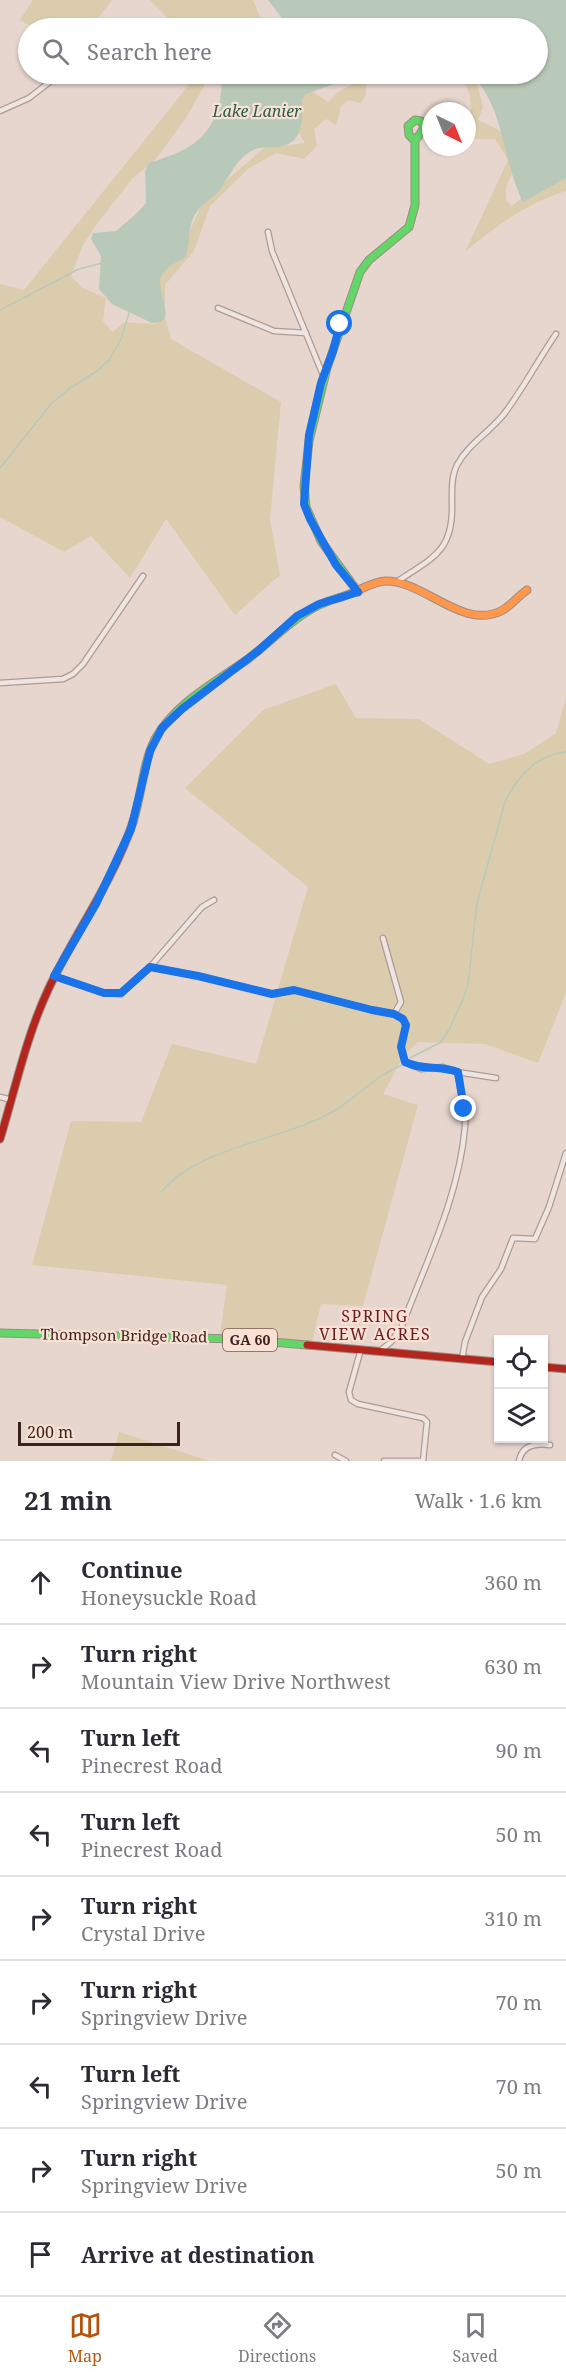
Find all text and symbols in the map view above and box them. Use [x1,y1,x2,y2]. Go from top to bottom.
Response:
search box [18,18,548,84]
icon: search [39,35,72,68]
text: Search here [87,36,212,66]
water label: Lake Lanier [211,100,302,122]
north arrow [422,102,476,156]
route start [326,310,352,336]
route end [450,1095,476,1121]
district label: SPRING VIEW ACRES [319,1305,431,1345]
street label: Thompson Bridge Road [40,1324,208,1346]
road number: GA 60 [223,1329,277,1351]
map controls [494,1335,548,1443]
button: locate [494,1335,548,1389]
button: layers [494,1389,548,1443]
scale bar [18,1419,180,1446]
text: 200 m [27,1421,73,1443]
text: 21 min [24,1482,112,1518]
text: Walk · 1.6 km [415,1487,542,1514]
text: Continue [81,1554,183,1584]
icon: ahead [24,1566,57,1599]
text: 360 m [484,1569,542,1596]
text: Honeysuckle Road [81,1584,257,1611]
text: Turn right [81,1638,197,1668]
icon: right [24,1650,57,1683]
text: 630 m [484,1653,542,1680]
text: Mountain View Drive Northwest [81,1668,391,1695]
text: Turn left [81,1722,180,1752]
icon: left [24,1734,57,1767]
text: 90 m [496,1737,542,1764]
text: Pinecrest Road [81,1752,223,1779]
text: Turn left [81,1806,180,1836]
icon: left [24,1818,57,1851]
text: 50 m [496,1821,542,1848]
text: Pinecrest Road [81,1836,223,1863]
text: Turn right [81,1890,197,1920]
icon: right [24,1902,57,1935]
text: 310 m [484,1905,542,1932]
text: Crystal Drive [81,1920,205,1947]
text: Turn right [81,1974,197,2004]
icon: right [24,1986,57,2019]
text: 70 m [496,1989,542,2016]
text: Springview Drive [81,2004,247,2031]
text: Turn left [81,2058,180,2088]
icon: left [24,2070,57,2103]
text: 70 m [496,2073,542,2100]
text: Springview Drive [81,2088,247,2115]
text: Turn right [81,2142,197,2172]
icon: right [24,2154,57,2187]
text: 50 m [496,2157,542,2184]
text: Springview Drive [81,2172,247,2199]
icon: arrive [24,2238,57,2271]
text: Arrive at destination [81,2239,315,2269]
tab: Map [68,2309,102,2367]
tab: Directions [238,2309,316,2367]
tab: Saved [453,2309,498,2367]

